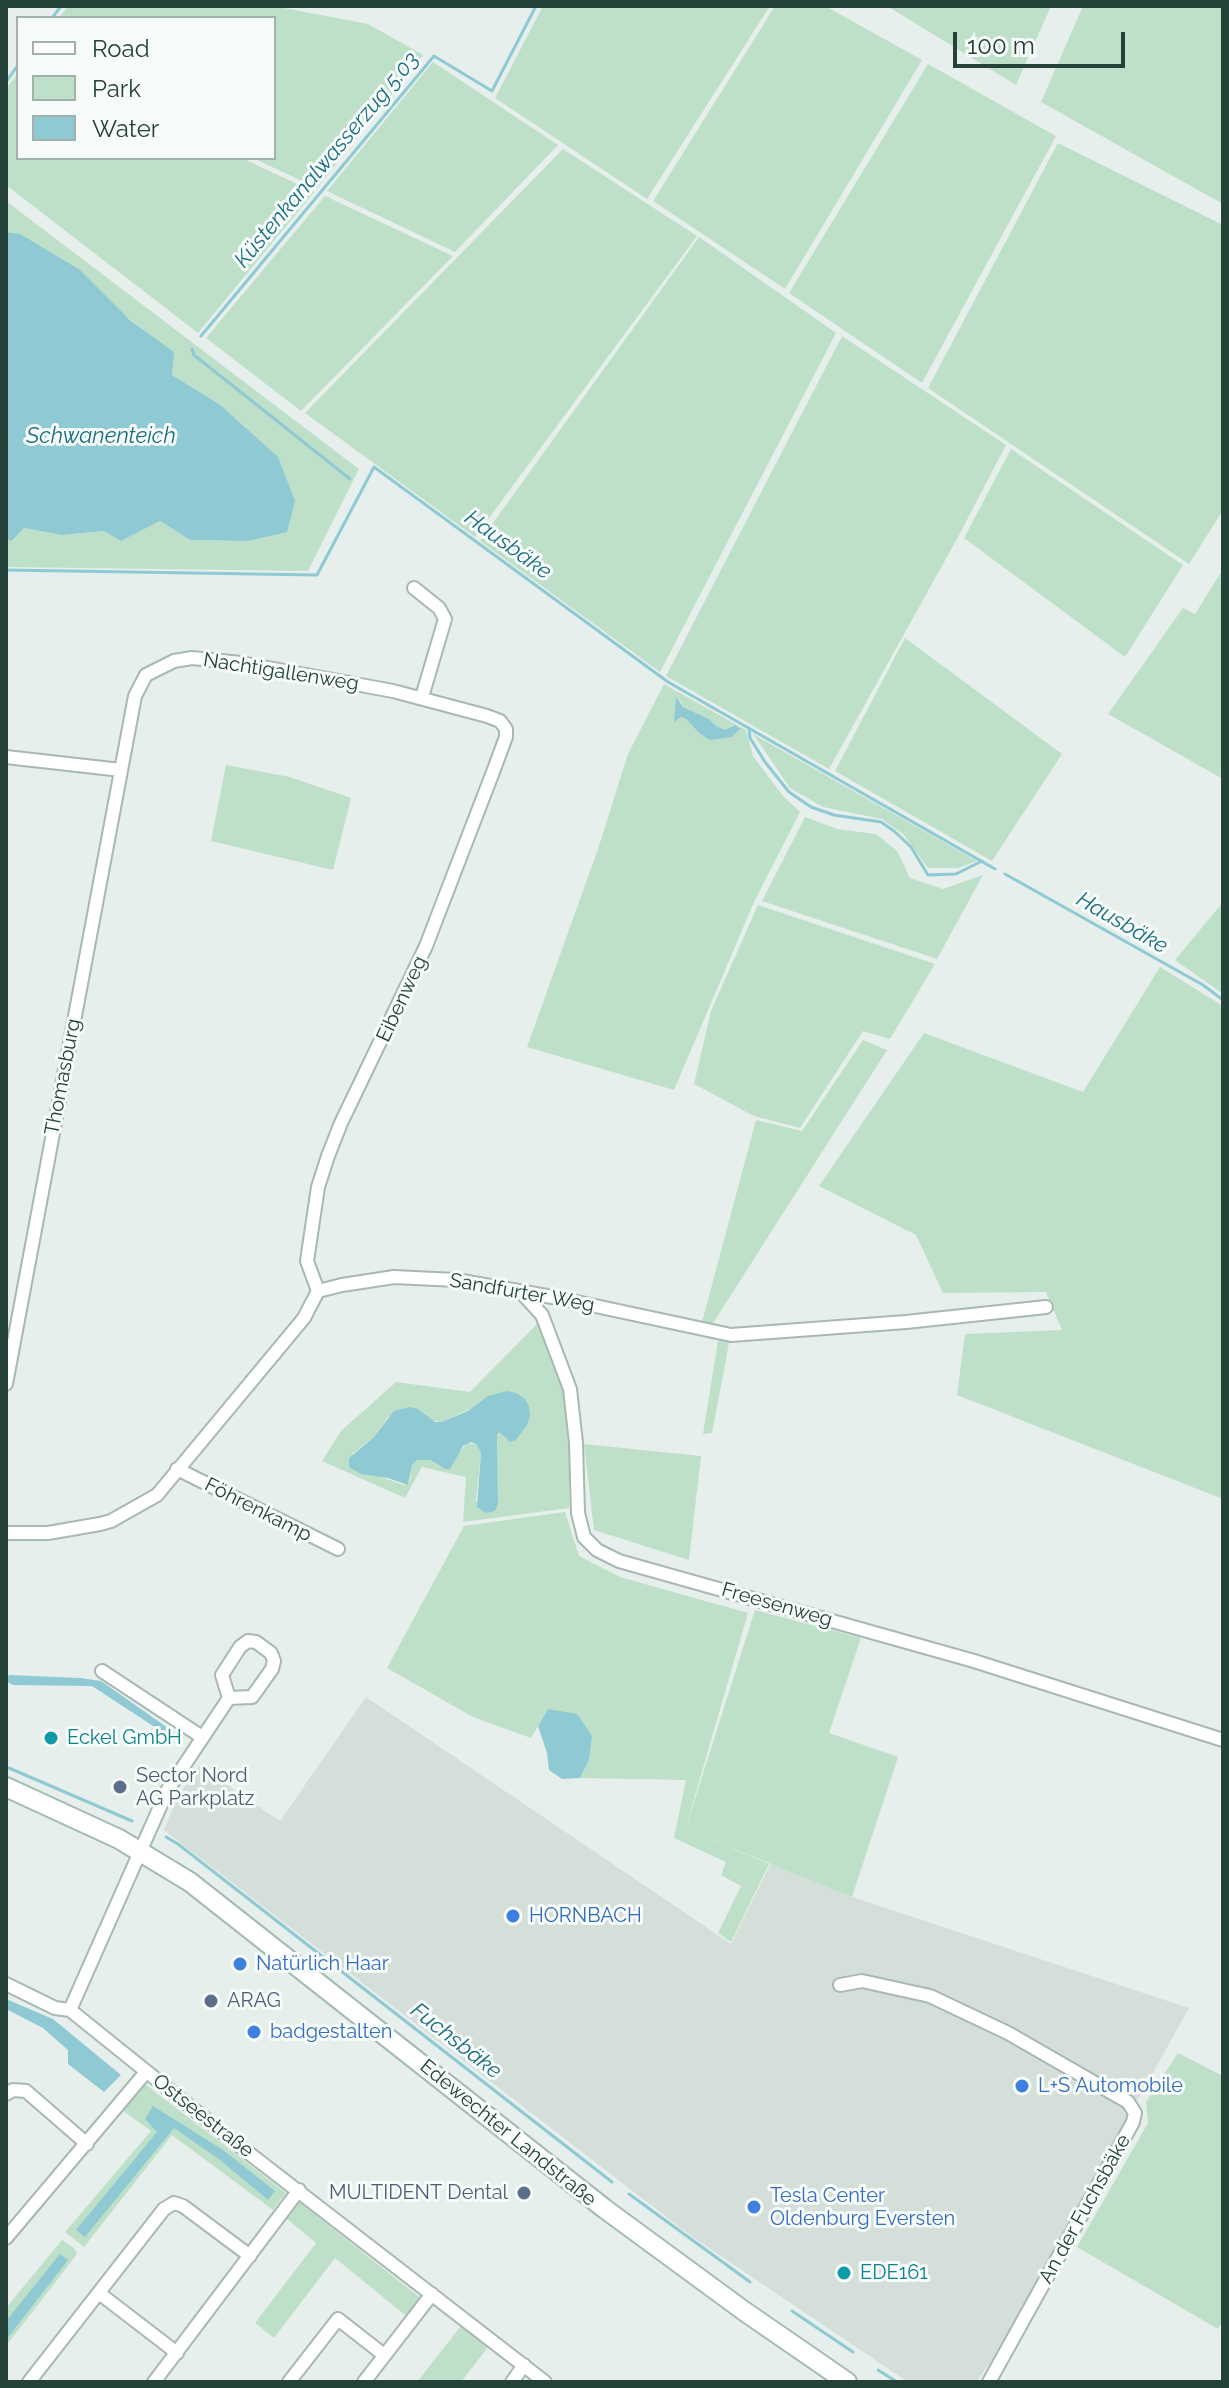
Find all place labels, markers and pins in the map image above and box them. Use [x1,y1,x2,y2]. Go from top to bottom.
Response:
place label: Eckel GmbH [67,1726,182,1750]
marker: Eckel GmbH [42,1729,60,1747]
place label: Sector Nord AG Parkplatz [136,1764,254,1811]
marker: Sector Nord AG Parkplatz [111,1778,129,1796]
place label: HORNBACH [529,1904,642,1928]
marker: HORNBACH [504,1907,522,1925]
place label: Natürlich Haar [256,1952,389,1976]
marker: Natürlich Haar [231,1955,249,1973]
place label: ARAG [227,1989,281,2013]
marker: ARAG [202,1992,220,2010]
place label: badgestalten [270,2020,392,2044]
marker: badgestalten [245,2023,263,2041]
place label: L+S Automobile [1038,2074,1183,2098]
marker: L+S Automobile [1013,2077,1031,2095]
place label: MULTIDENT Dental [329,2181,508,2205]
marker: MULTIDENT Dental [515,2184,533,2202]
place label: Tesla Center Oldenburg Eversten [770,2184,955,2231]
marker: Tesla Center Oldenburg Eversten [745,2198,763,2216]
place label: EDE161 [860,2261,928,2285]
marker: EDE161 [835,2264,853,2282]

